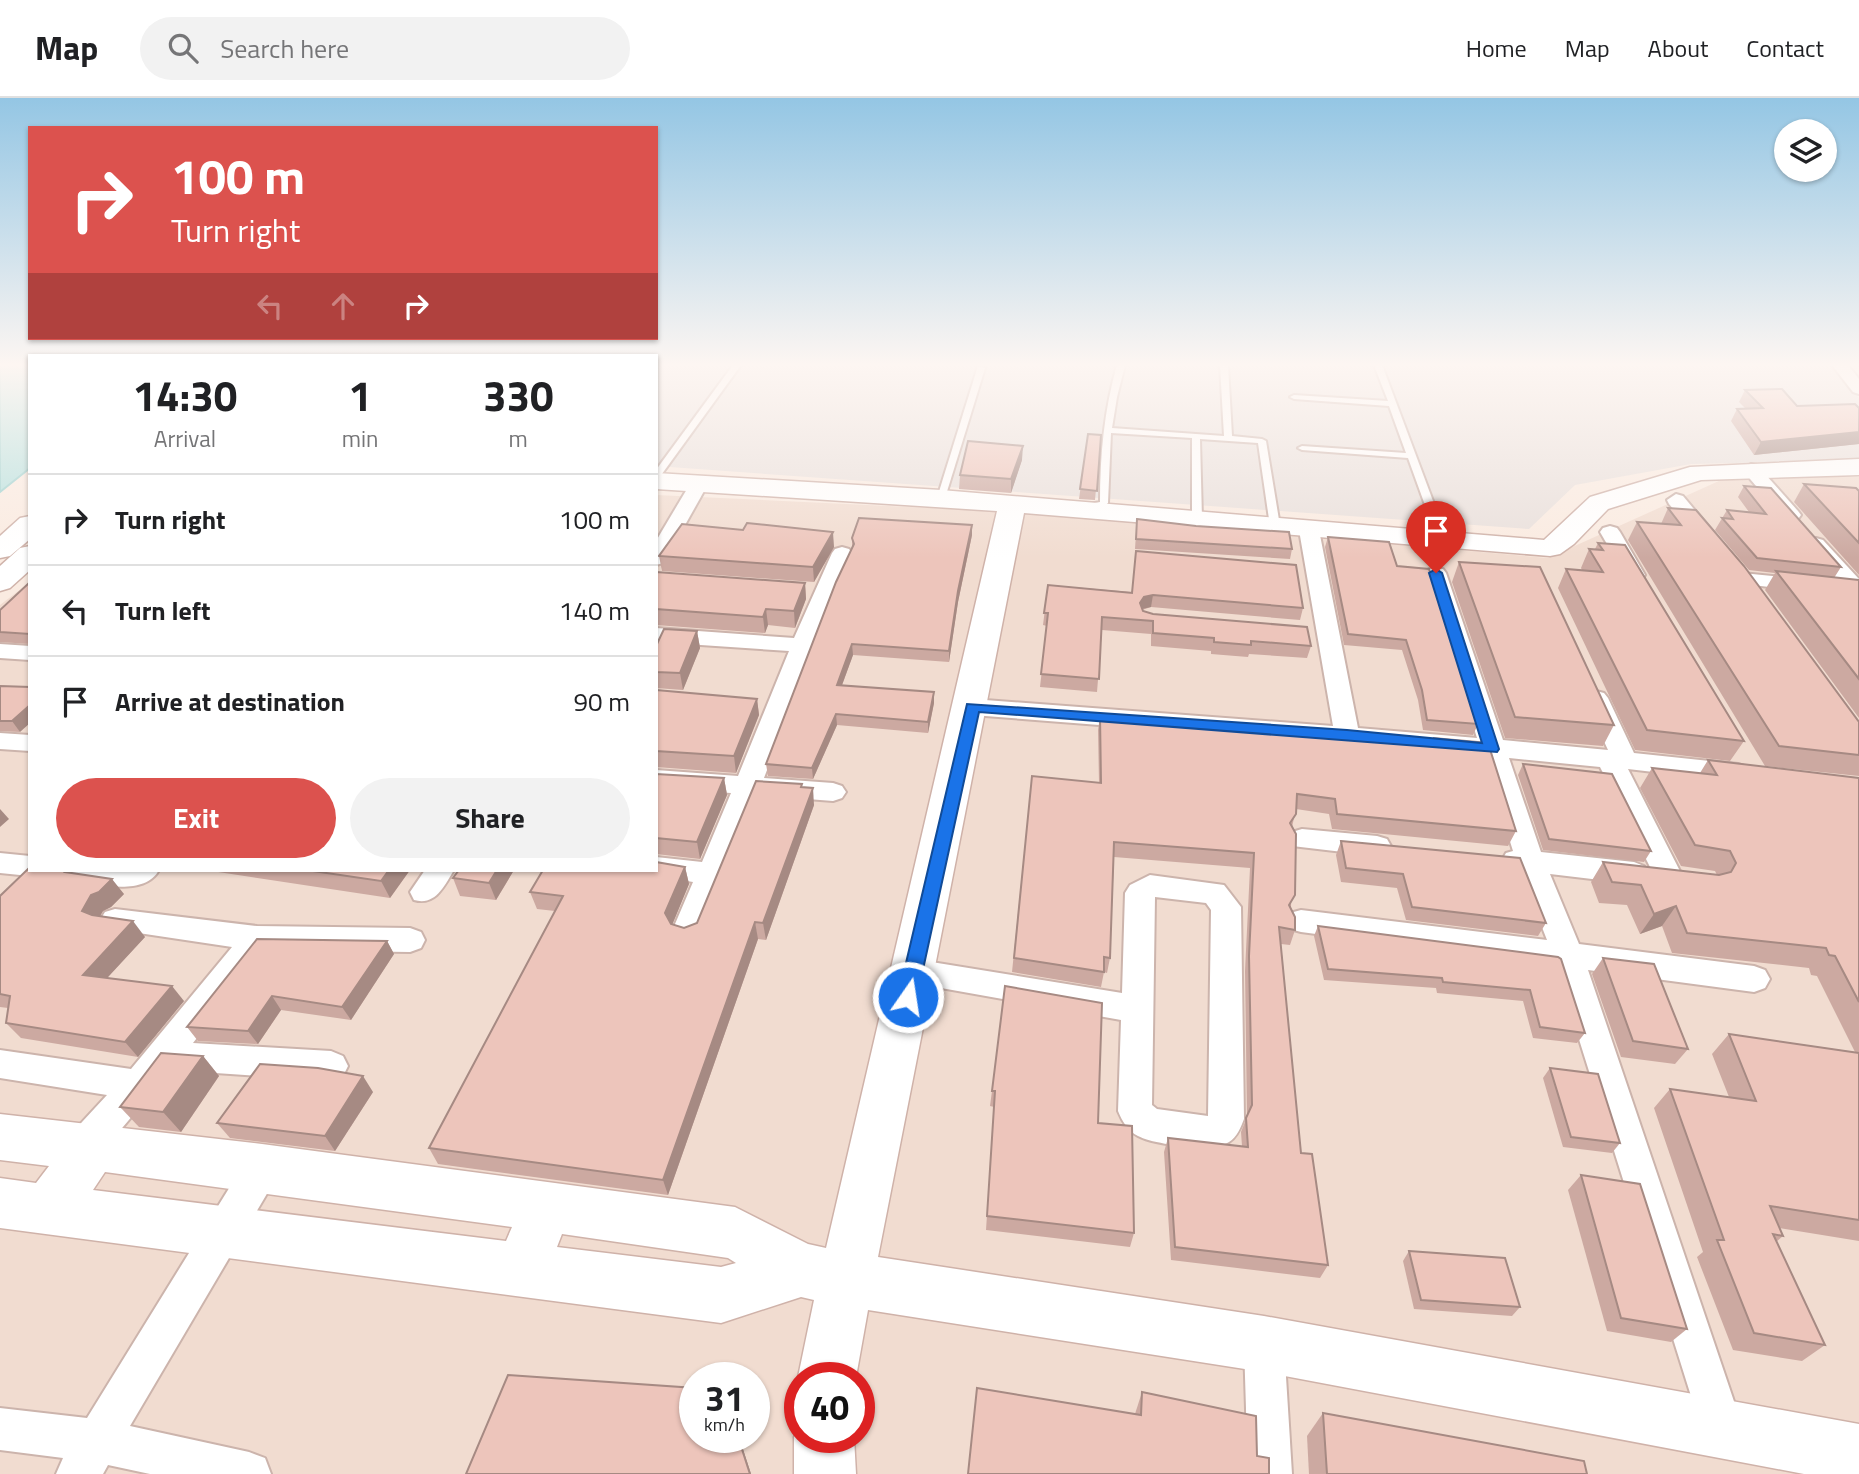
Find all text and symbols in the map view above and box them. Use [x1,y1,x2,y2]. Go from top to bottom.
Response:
search box [140,17,630,80]
text: Map [35,23,98,73]
icon: search [164,29,202,67]
text: Search here [220,29,349,68]
text: Home [1466,30,1527,66]
text: Map [1565,30,1610,66]
text: About [1648,30,1708,66]
text: Contact [1746,30,1824,66]
map controls [1774,119,1837,182]
button: layers [1774,119,1837,182]
text: 100 m [171,138,305,213]
icon: right [56,154,147,245]
text: Turn right [171,206,300,254]
icon: left [251,287,289,325]
icon: ahead [324,287,362,325]
icon: right [397,287,435,325]
text: 14:30 [132,363,237,427]
text: 1 [348,363,372,427]
text: 330 [483,363,553,427]
text: Arrival [154,421,216,456]
text: min [342,421,378,456]
text: m [509,421,528,456]
text: Turn right [115,500,226,539]
text: 100 m [559,500,630,539]
icon: right [56,501,94,539]
pin [1406,501,1466,573]
icon: arrive [1417,512,1455,550]
text: Turn left [115,591,210,630]
text: 140 m [559,591,630,630]
icon: left [56,592,94,630]
text: Arrive at destination [115,682,345,721]
text: 90 m [573,682,630,721]
icon: arrive [56,683,94,721]
button: Exit [56,778,336,858]
button: Share [350,778,630,858]
position arrow [871,960,945,1034]
speed limit sign: 40 [784,1362,875,1453]
text: 31 [705,1371,744,1425]
text: km/h [704,1411,745,1438]

